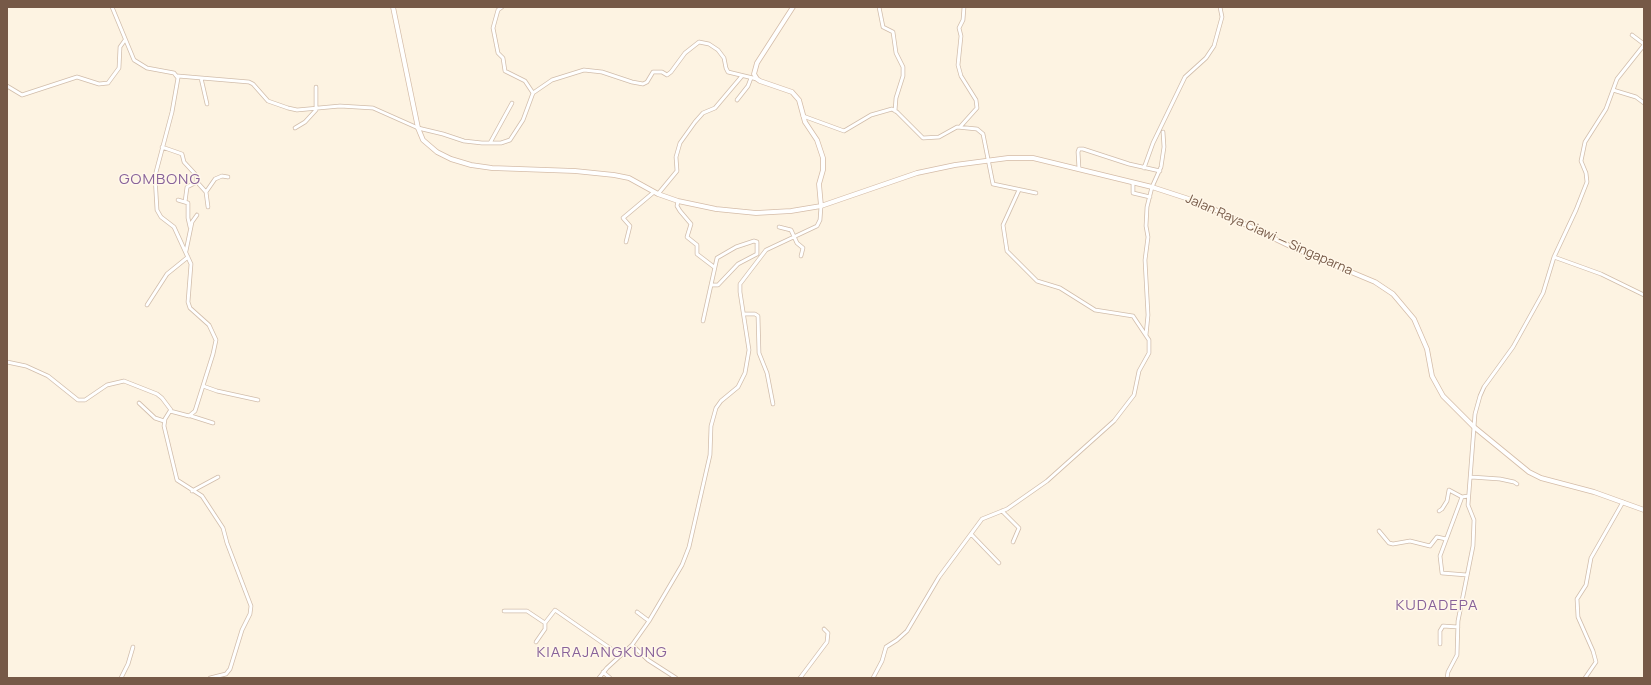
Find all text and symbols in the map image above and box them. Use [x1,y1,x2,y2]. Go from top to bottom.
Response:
district label: GOMBONG [119,171,201,189]
street label: Jalan Raya Ciawi — Singaparna [1183,191,1355,279]
district label: KUDADEPA [1395,597,1479,615]
district label: KIARAJANGKUNG [536,644,668,662]

